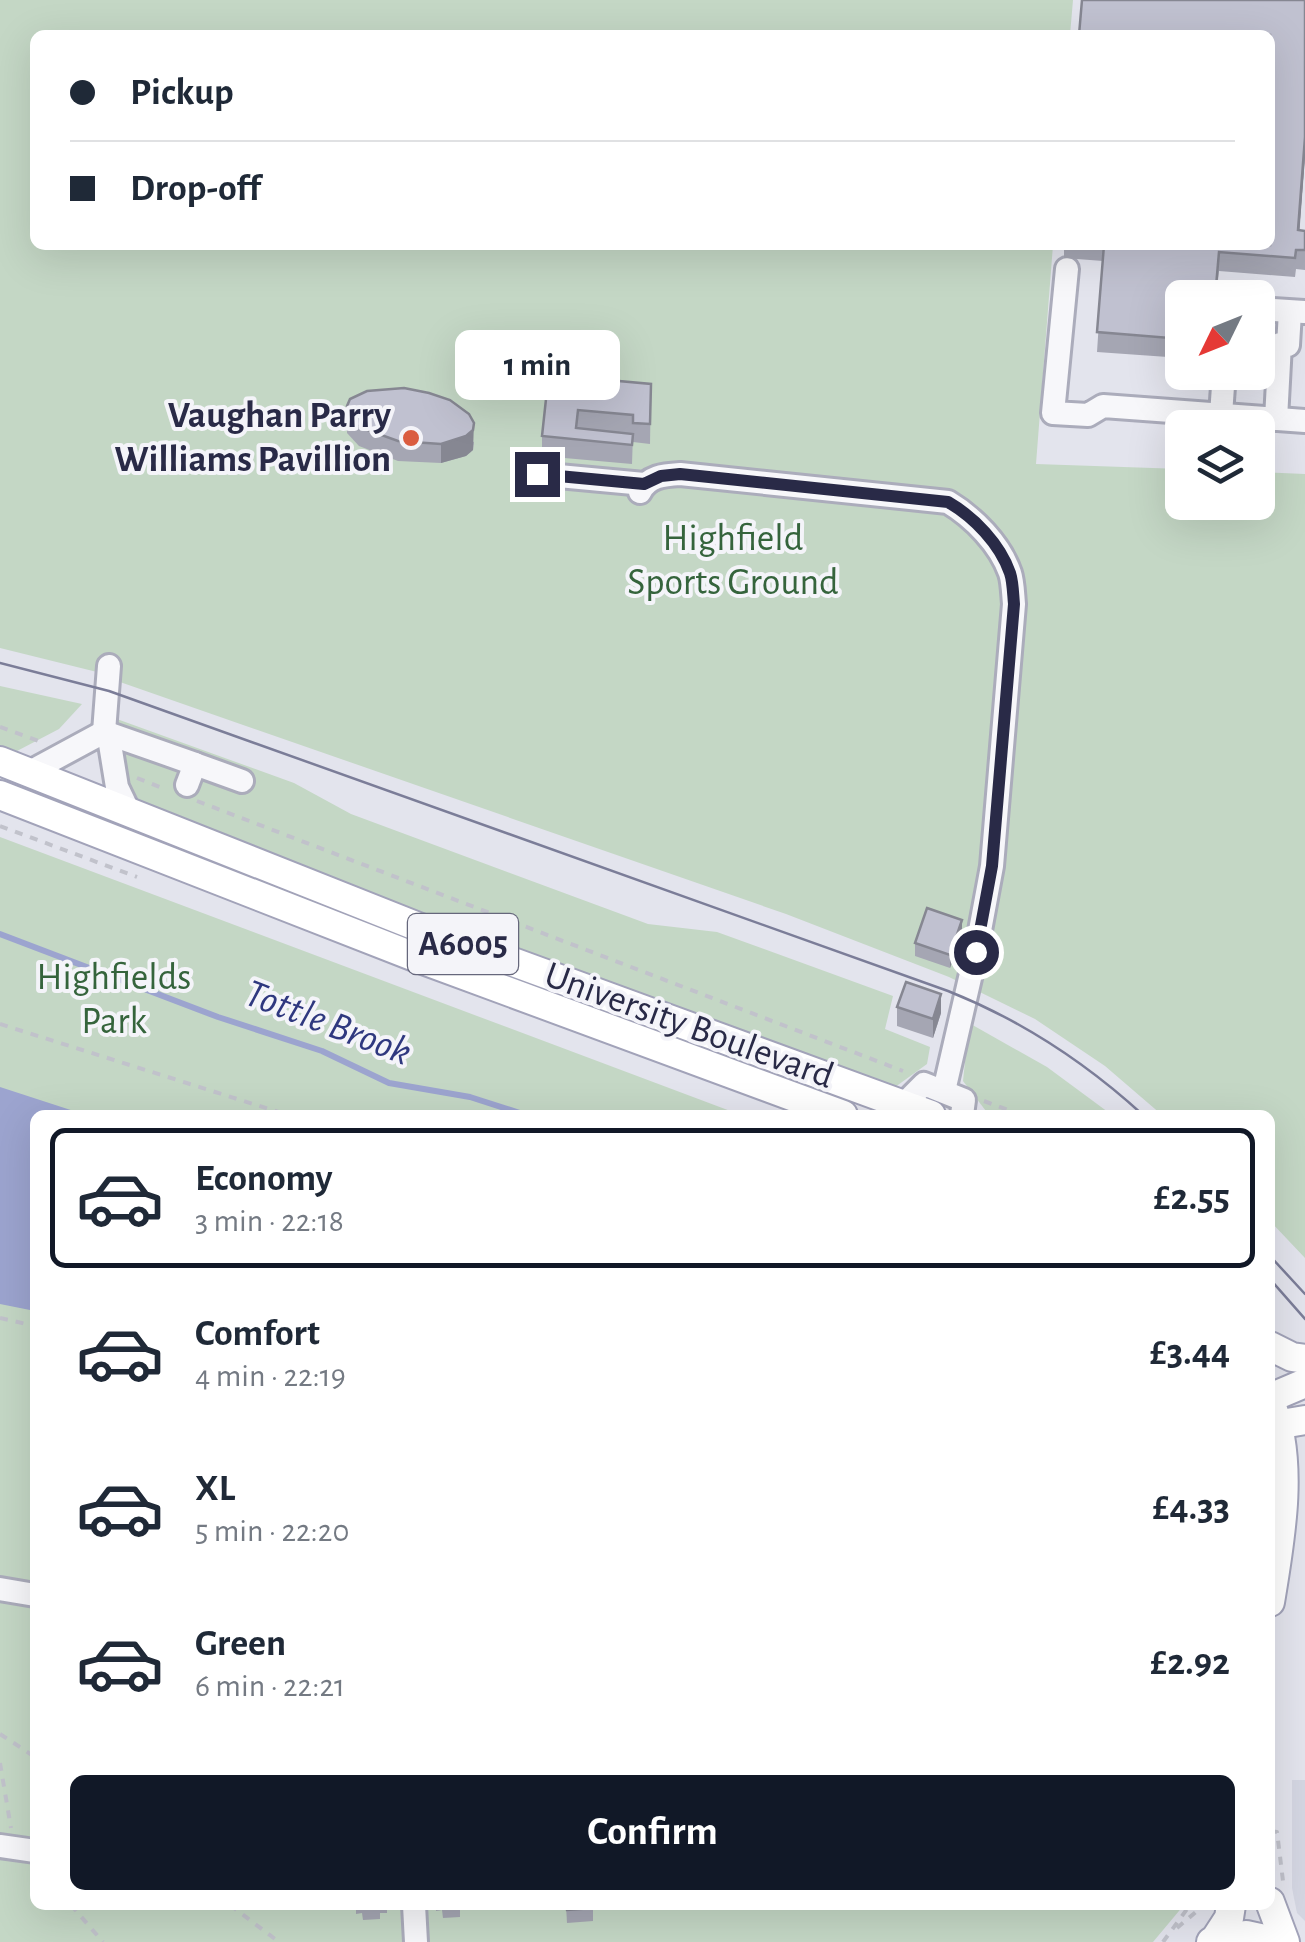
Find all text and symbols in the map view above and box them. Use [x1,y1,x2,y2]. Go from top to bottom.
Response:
text: Pickup [130,74,234,112]
text: Drop-off [130,170,261,208]
north arrow [1165,280,1275,390]
map controls [1165,280,1275,520]
callout: 1 min [454,329,620,399]
text: 1 min [504,349,571,381]
place label: Vaughan Parry Williams Pavillion [114,397,391,479]
button: layers [1165,410,1275,520]
marker: Vaughan Parry Williams Pavillion [400,427,422,449]
route end [515,452,560,497]
park label: Highfield Sports Ground [627,520,839,602]
road number: A6005 [408,914,518,974]
route start [954,930,999,975]
street label: University Boulevard [539,956,839,1096]
park label: Highfields Park [37,959,191,1041]
water label: Tottle Brook [239,973,417,1073]
icon: car [75,1153,165,1243]
text: Economy [195,1160,333,1198]
text: £2.55 [1154,1179,1230,1217]
text: 3 min · 22:18 [195,1205,344,1237]
icon: car [75,1308,165,1398]
text: Comfort [195,1315,320,1353]
text: £3.44 [1150,1334,1230,1372]
text: 4 min · 22:19 [195,1360,346,1392]
icon: car [75,1463,165,1553]
text: XL [195,1470,235,1508]
text: £4.33 [1152,1489,1230,1527]
text: 5 min · 22:20 [195,1515,349,1547]
icon: car [75,1618,165,1708]
text: Green [195,1625,286,1663]
text: £2.92 [1150,1644,1230,1682]
text: 6 min · 22:21 [195,1670,345,1702]
button: Confirm [70,1775,1235,1890]

